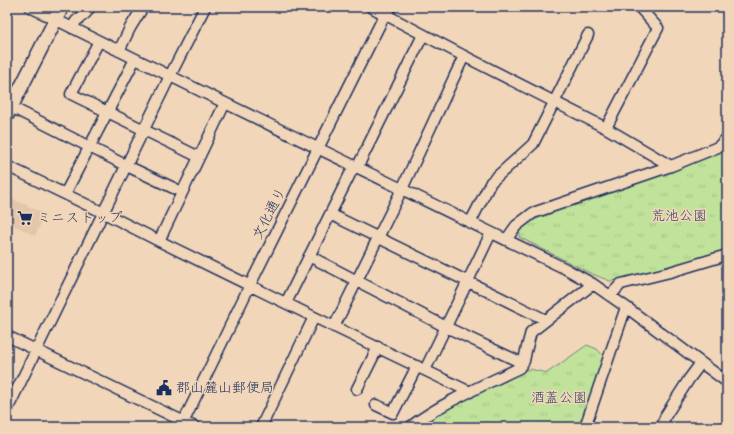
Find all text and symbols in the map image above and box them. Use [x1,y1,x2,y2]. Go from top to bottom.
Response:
street label: 文化通り [248,184,292,244]
park label: 荒池公園 [651,206,707,227]
place label: ミニストップ [37,208,122,229]
supermarket icon: ミニストップ [16,209,34,227]
place label: 郡山麓山郵便局 [176,378,274,399]
public building icon: 郡山麓山郵便局 [155,379,173,397]
park label: 酒蓋公園 [531,388,587,409]

